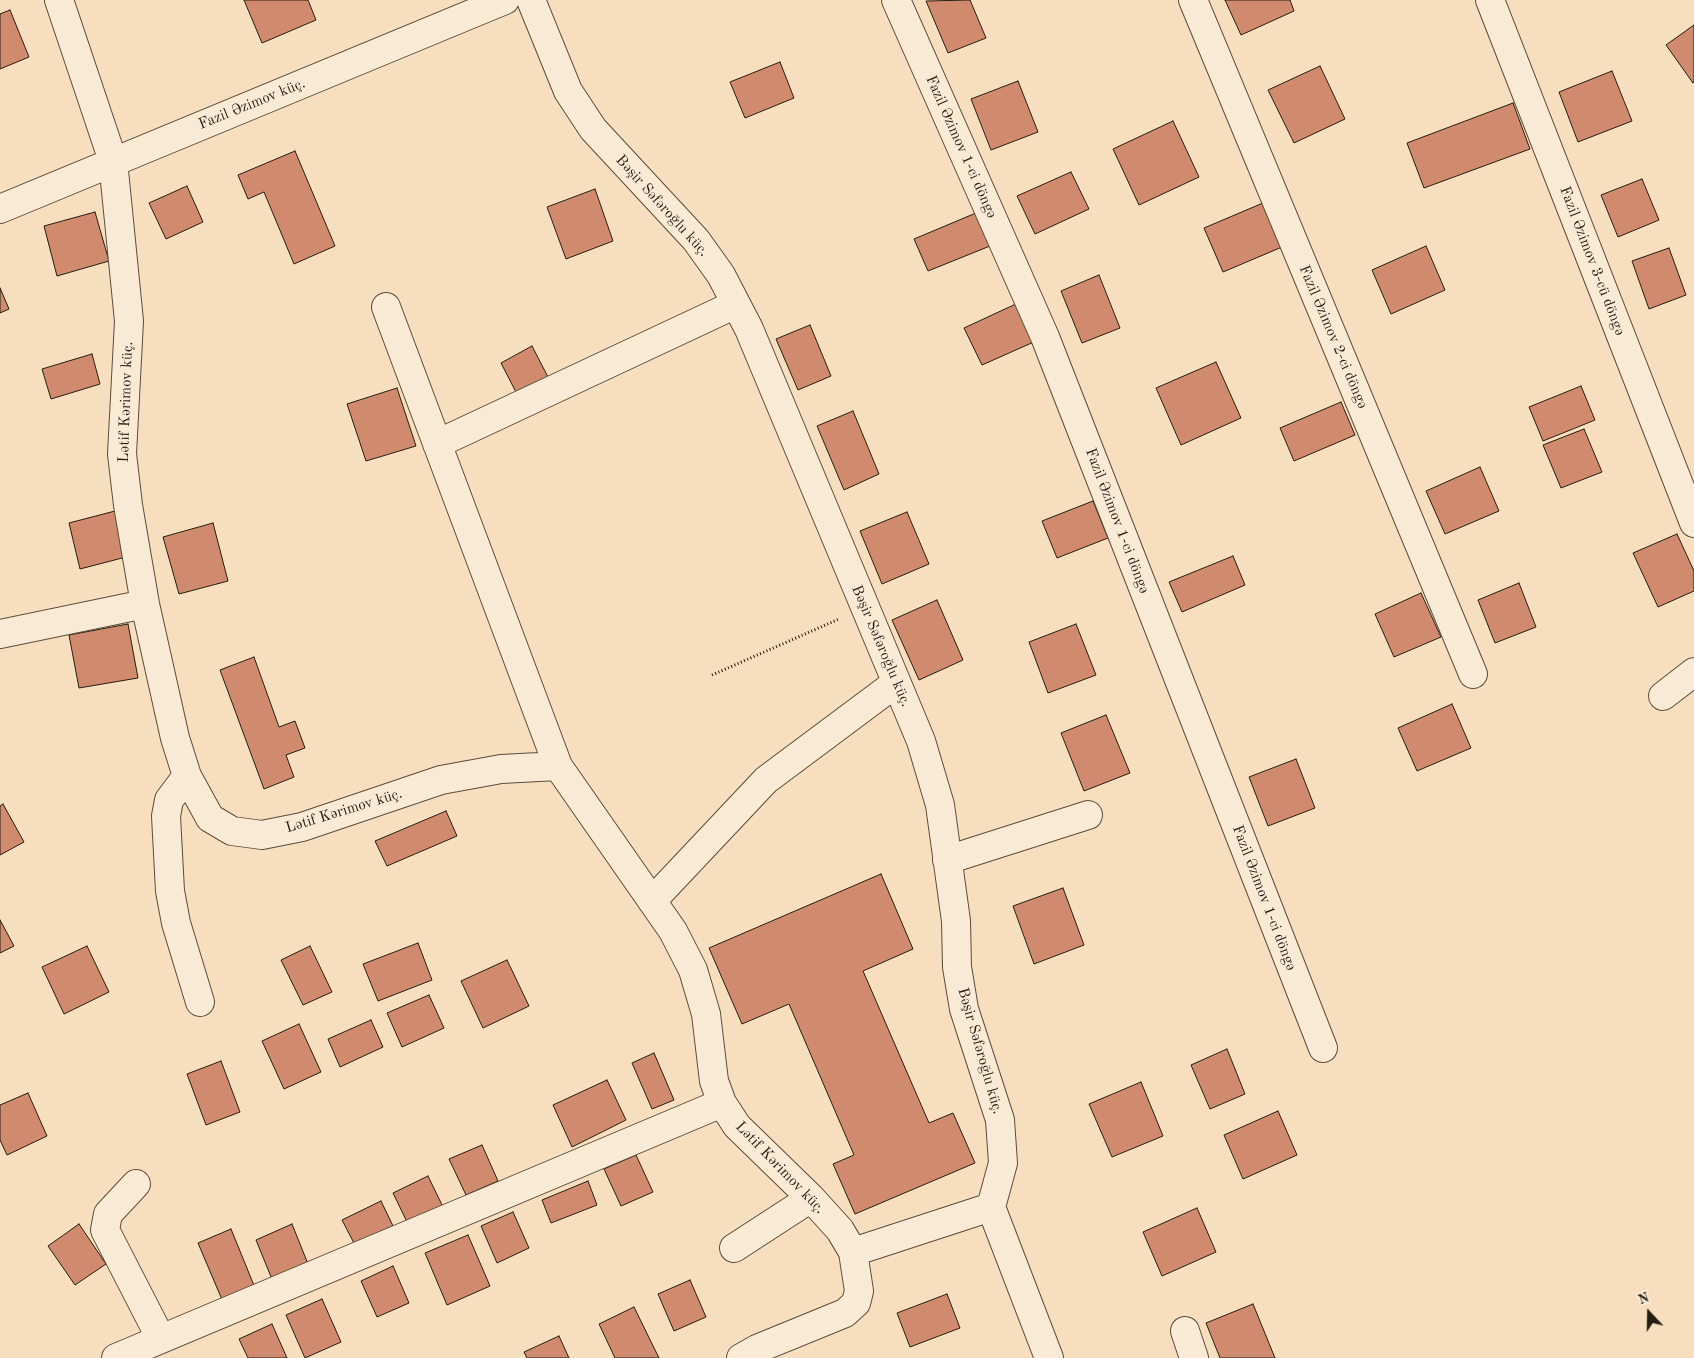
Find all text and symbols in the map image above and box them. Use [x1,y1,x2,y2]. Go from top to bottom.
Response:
street label: Fazil Əzimov 1-ci döngə [921,73,1001,221]
street label: Fazil Əzimov küç. [196,74,308,134]
street label: Bəşir Səfəroğlu küç. [612,151,712,261]
street label: Fazil Əzimov 3-cü döngə [1555,184,1629,338]
street label: Fazil Əzimov 2-ci döngə [1295,262,1371,412]
street label: Lətif Kərimov küç. [115,341,137,463]
street label: Fazil Əzimov 1-ci döngə [1081,446,1153,596]
street label: Bəşir Səfəroğlu küç. [847,582,915,710]
street label: Lətif Kərimov küç. [283,785,405,837]
street label: Fazil Əzimov 1-ci döngə [1228,823,1300,973]
street label: Bəşir Səfəroğlu küç. [953,986,1007,1116]
street label: Lətif Kərimov küç. [731,1118,829,1218]
north arrow [1624,1288,1674,1338]
text: N [1636,1291,1651,1307]

